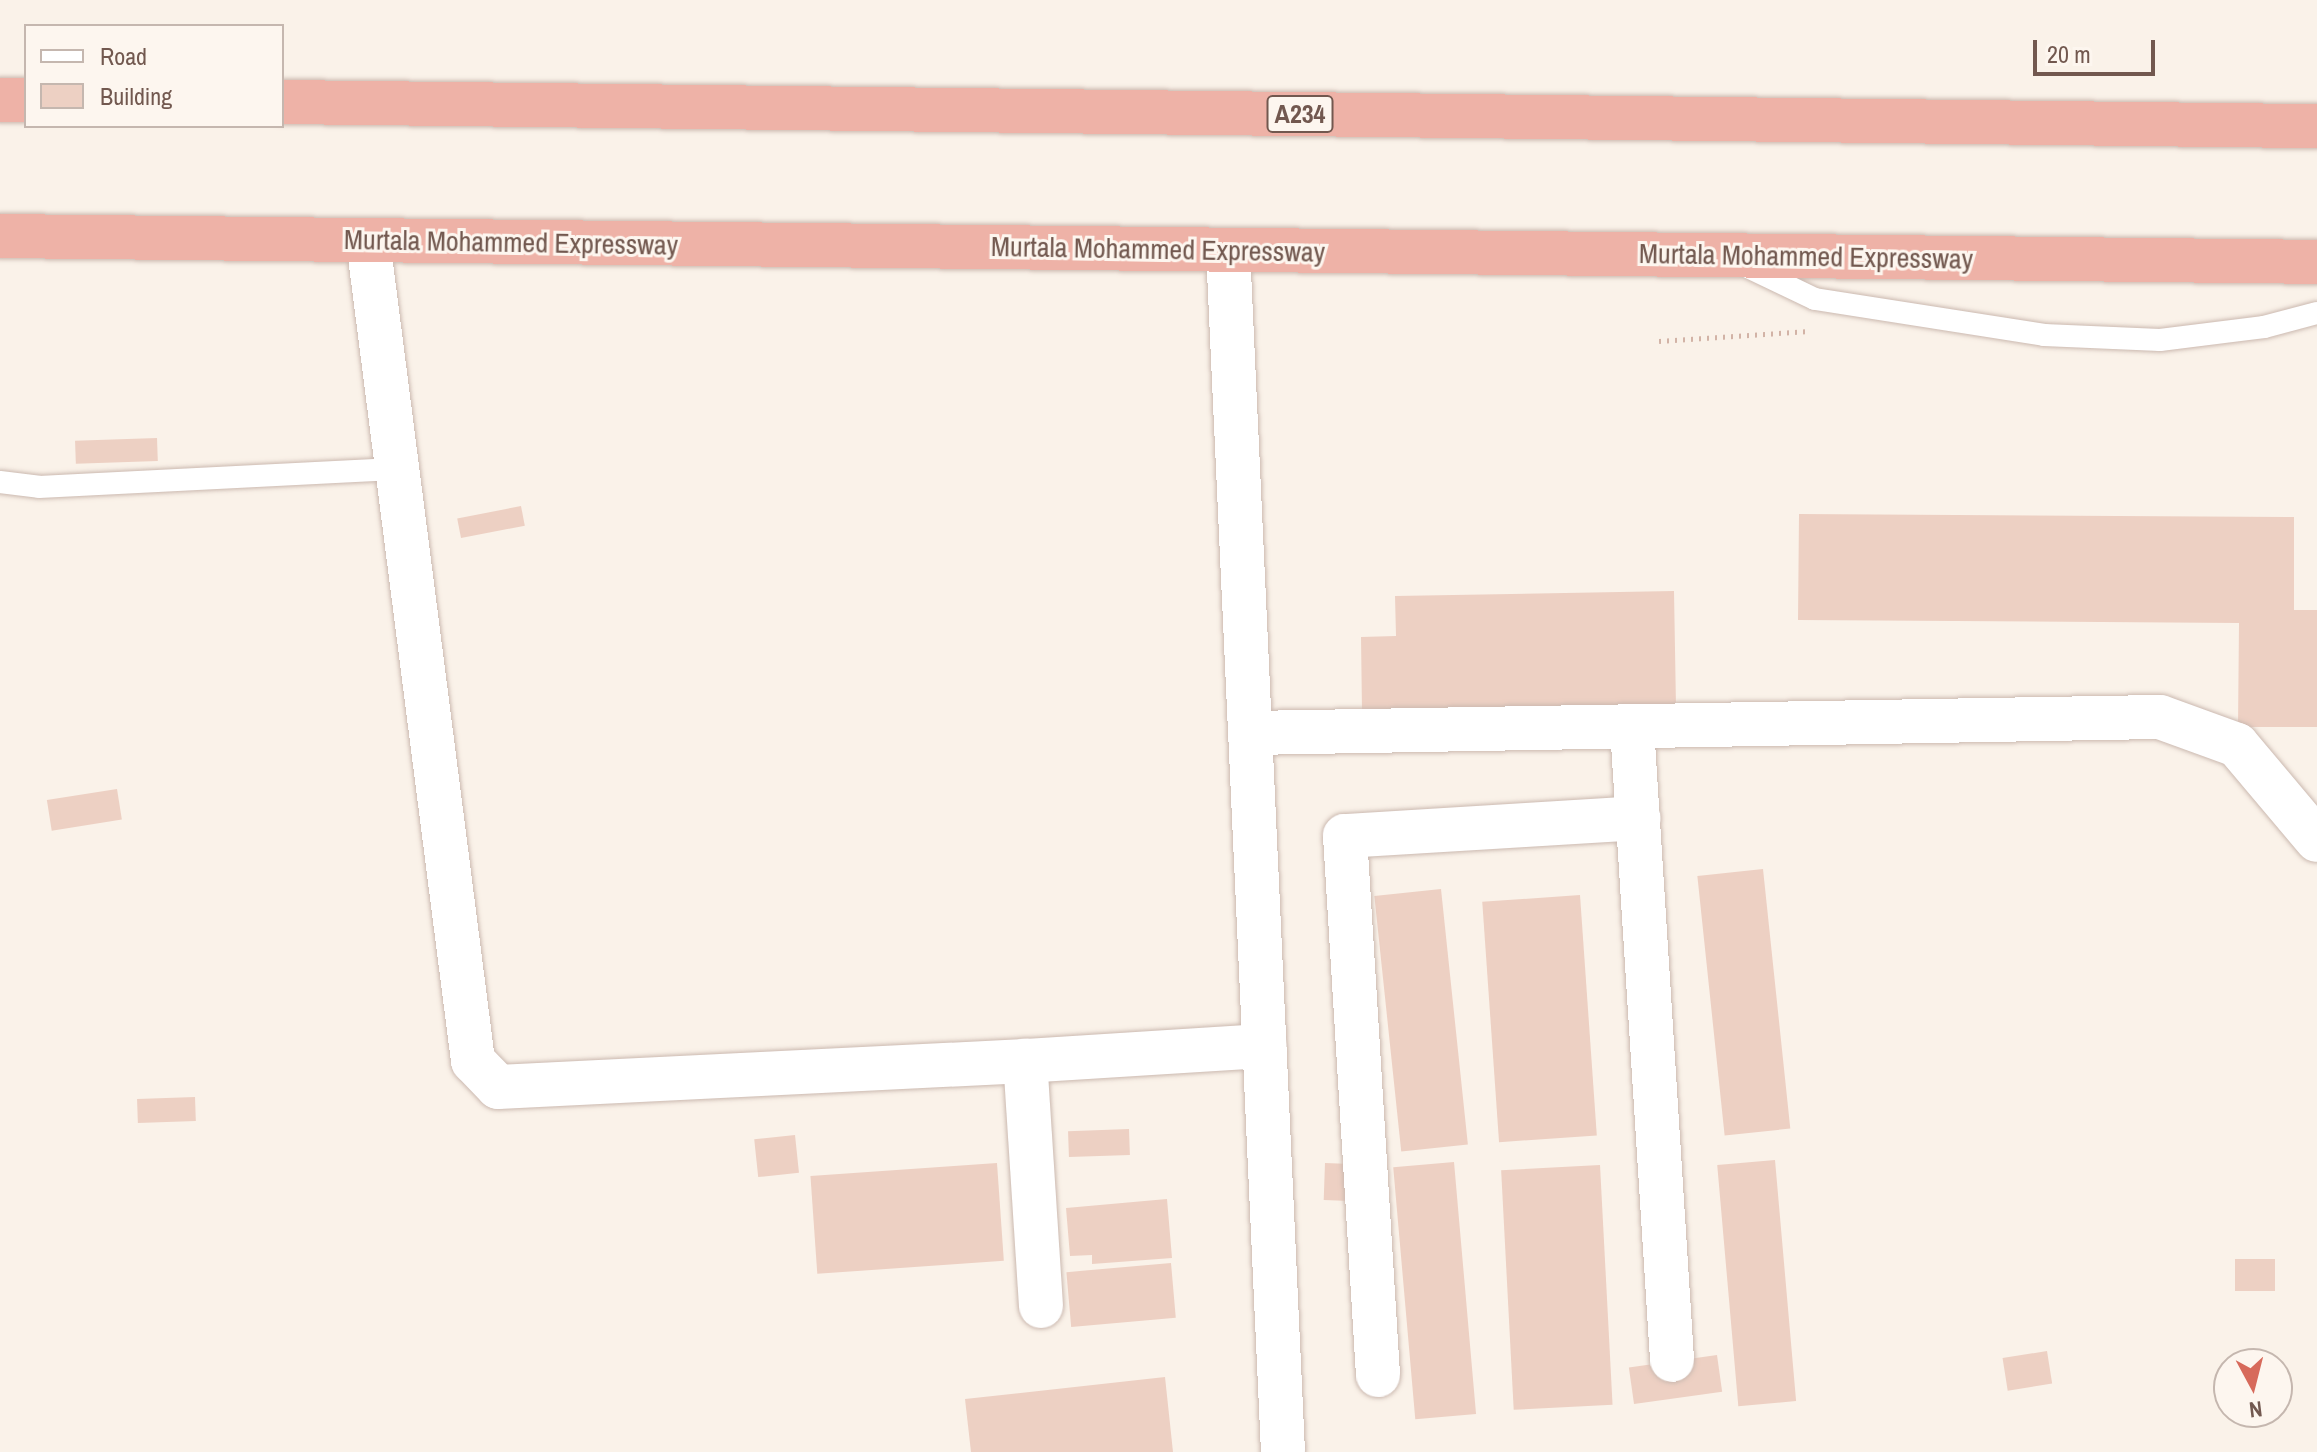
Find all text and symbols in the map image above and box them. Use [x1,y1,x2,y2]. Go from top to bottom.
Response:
legend [24,24,284,128]
scale bar [2037,24,2159,74]
text: 20 m [2047,38,2091,70]
text: Road [100,40,147,72]
text: Building [100,80,172,112]
road number: A234 [1266,92,1334,136]
street label: Murtala Mohammed Expressway [344,222,678,262]
street label: Murtala Mohammed Expressway [991,229,1325,269]
street label: Murtala Mohammed Expressway [1639,236,1973,276]
north arrow [2213,1348,2293,1428]
text: N [2247,1394,2264,1426]

